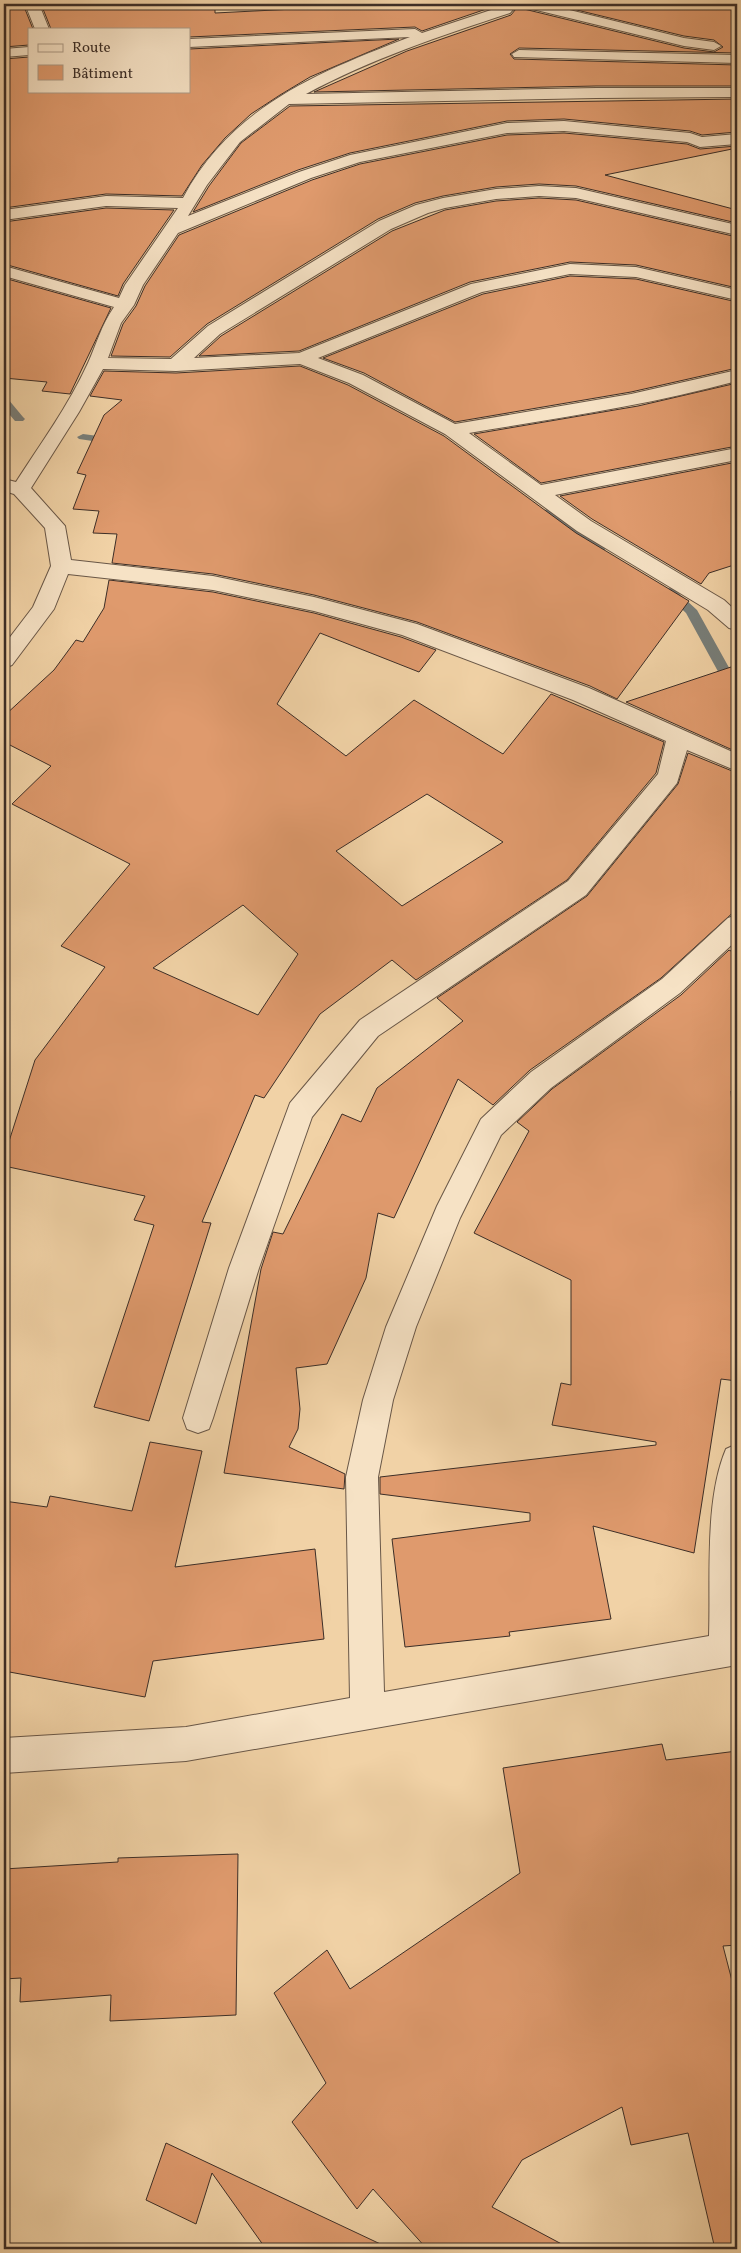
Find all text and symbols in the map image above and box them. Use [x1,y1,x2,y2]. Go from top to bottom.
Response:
legend [28,28,190,92]
text: Route [72,38,111,59]
text: Bâtiment [72,64,133,85]

